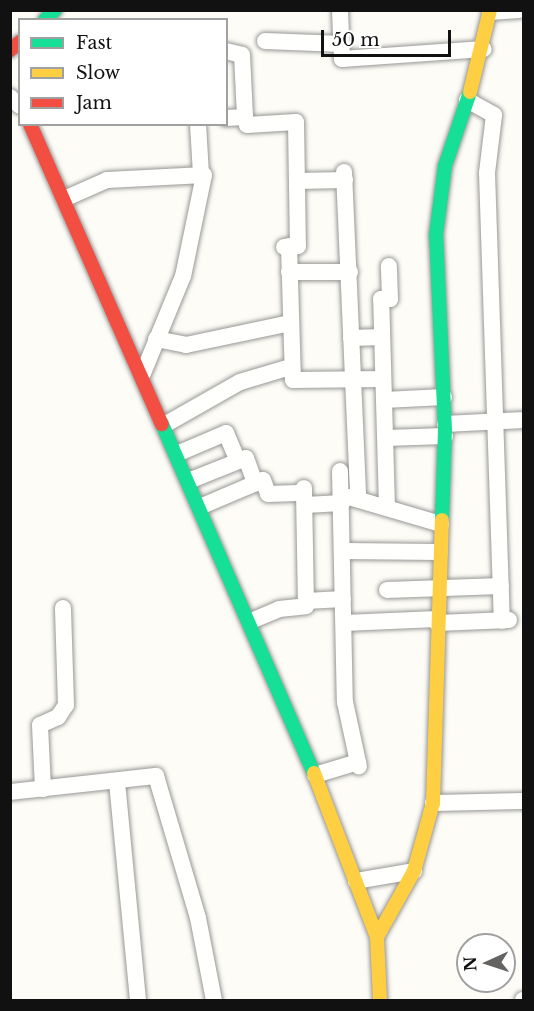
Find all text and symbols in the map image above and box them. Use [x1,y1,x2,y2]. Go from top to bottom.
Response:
legend [18,18,228,126]
scale bar [324,18,454,56]
text: 50 m [332,29,380,51]
text: Fast [76,32,112,54]
text: Slow [76,62,120,84]
text: Jam [76,92,112,114]
north arrow [456,933,516,993]
text: N [460,956,480,972]

